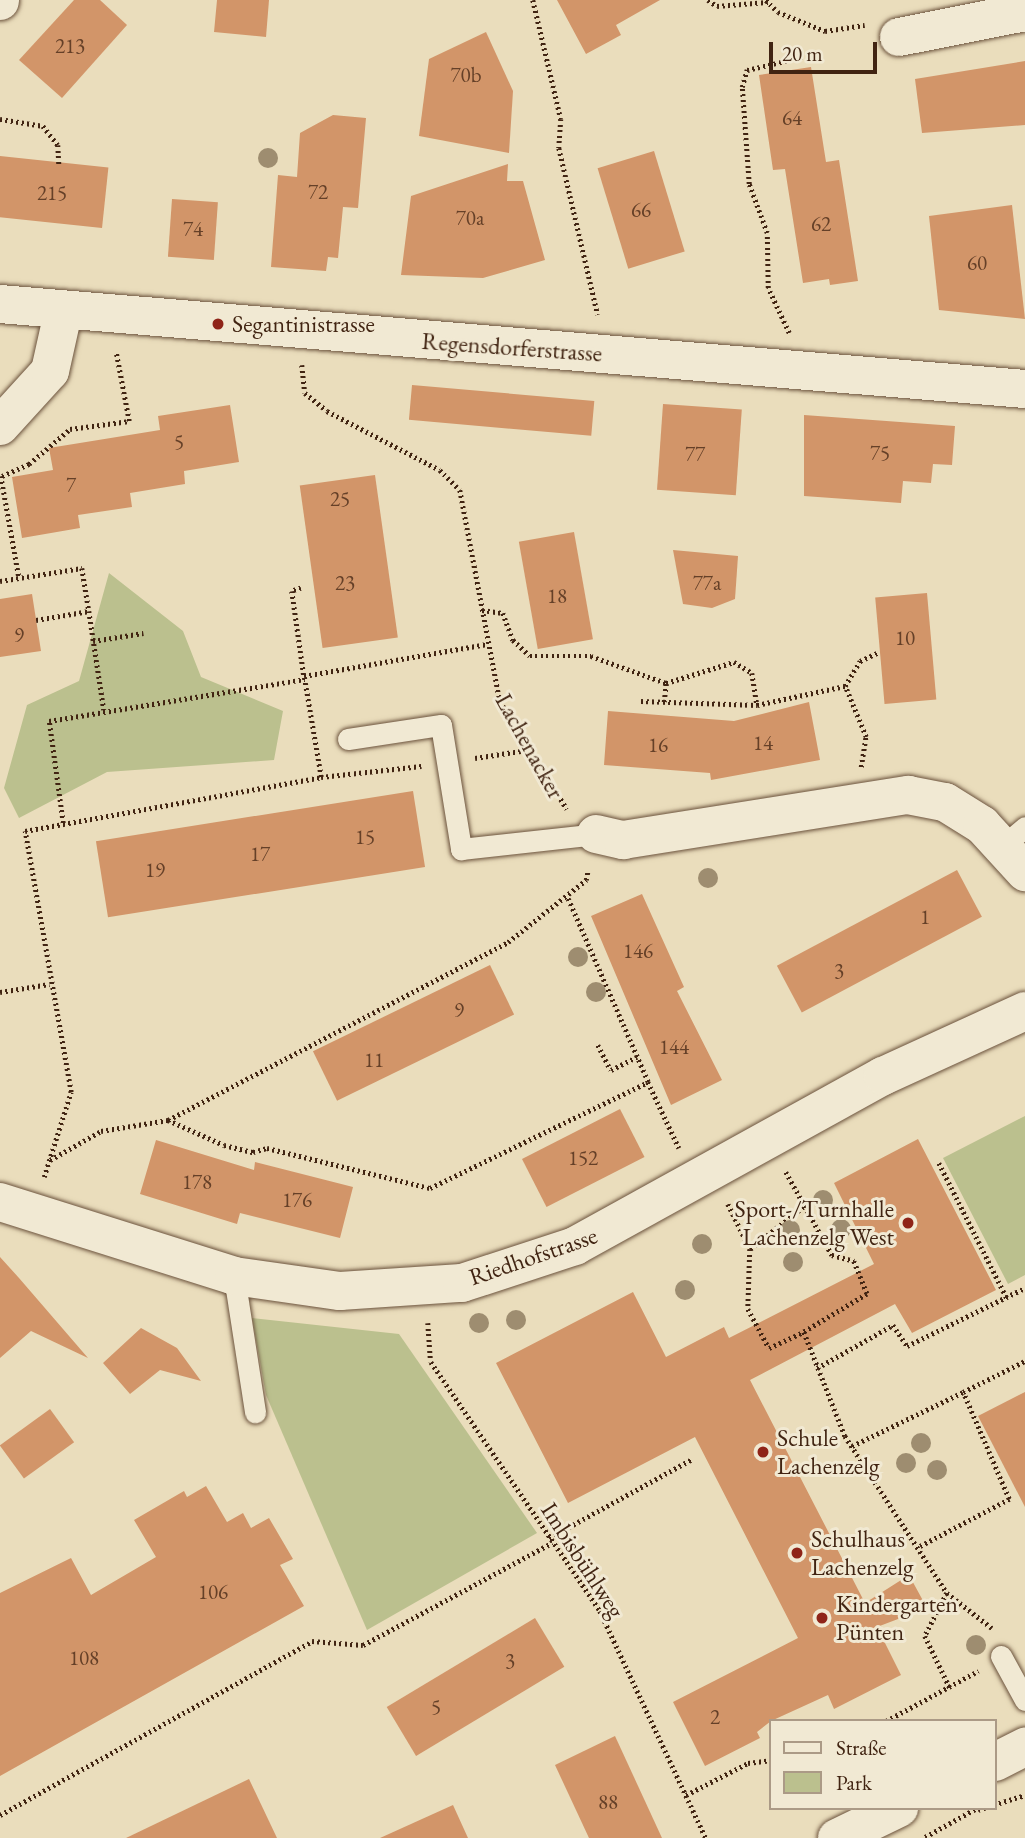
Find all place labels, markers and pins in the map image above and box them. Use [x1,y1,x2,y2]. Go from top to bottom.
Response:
place label: Segantinistrasse [232,310,375,338]
marker: Segantinistrasse [210,316,226,332]
place label: Sport-/Turnhalle Lachenzelg West [735,1195,894,1251]
marker: Sport-/Turnhalle Lachenzelg West [900,1215,916,1231]
place label: Schule Lachenzelg [777,1424,879,1480]
marker: Schule Lachenzelg [755,1444,771,1460]
place label: Schulhaus Lachenzelg [811,1525,913,1581]
marker: Schulhaus Lachenzelg [789,1545,805,1561]
place label: Kindergarten Pünten [836,1590,958,1646]
marker: Kindergarten Pünten [814,1610,830,1626]

